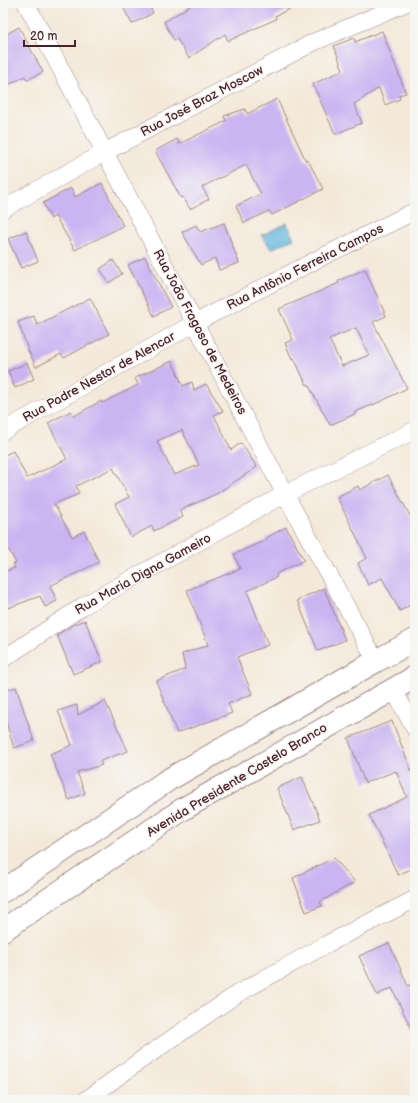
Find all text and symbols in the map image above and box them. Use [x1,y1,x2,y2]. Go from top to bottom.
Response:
scale bar [24,22,75,48]
text: 20 m [30,29,57,44]
street label: Rua José Braz Moscow [138,62,266,140]
street label: Rua Antônio Ferreira Campos [224,220,387,314]
street label: Rua João Fragoso de Medeiros [150,247,251,418]
street label: Rua Padre Nestor de Alencar [20,328,178,426]
street label: Rua Maria Digna Gameiro [72,530,214,618]
street label: Avenida Presidente Castelo Branco [144,720,330,840]

